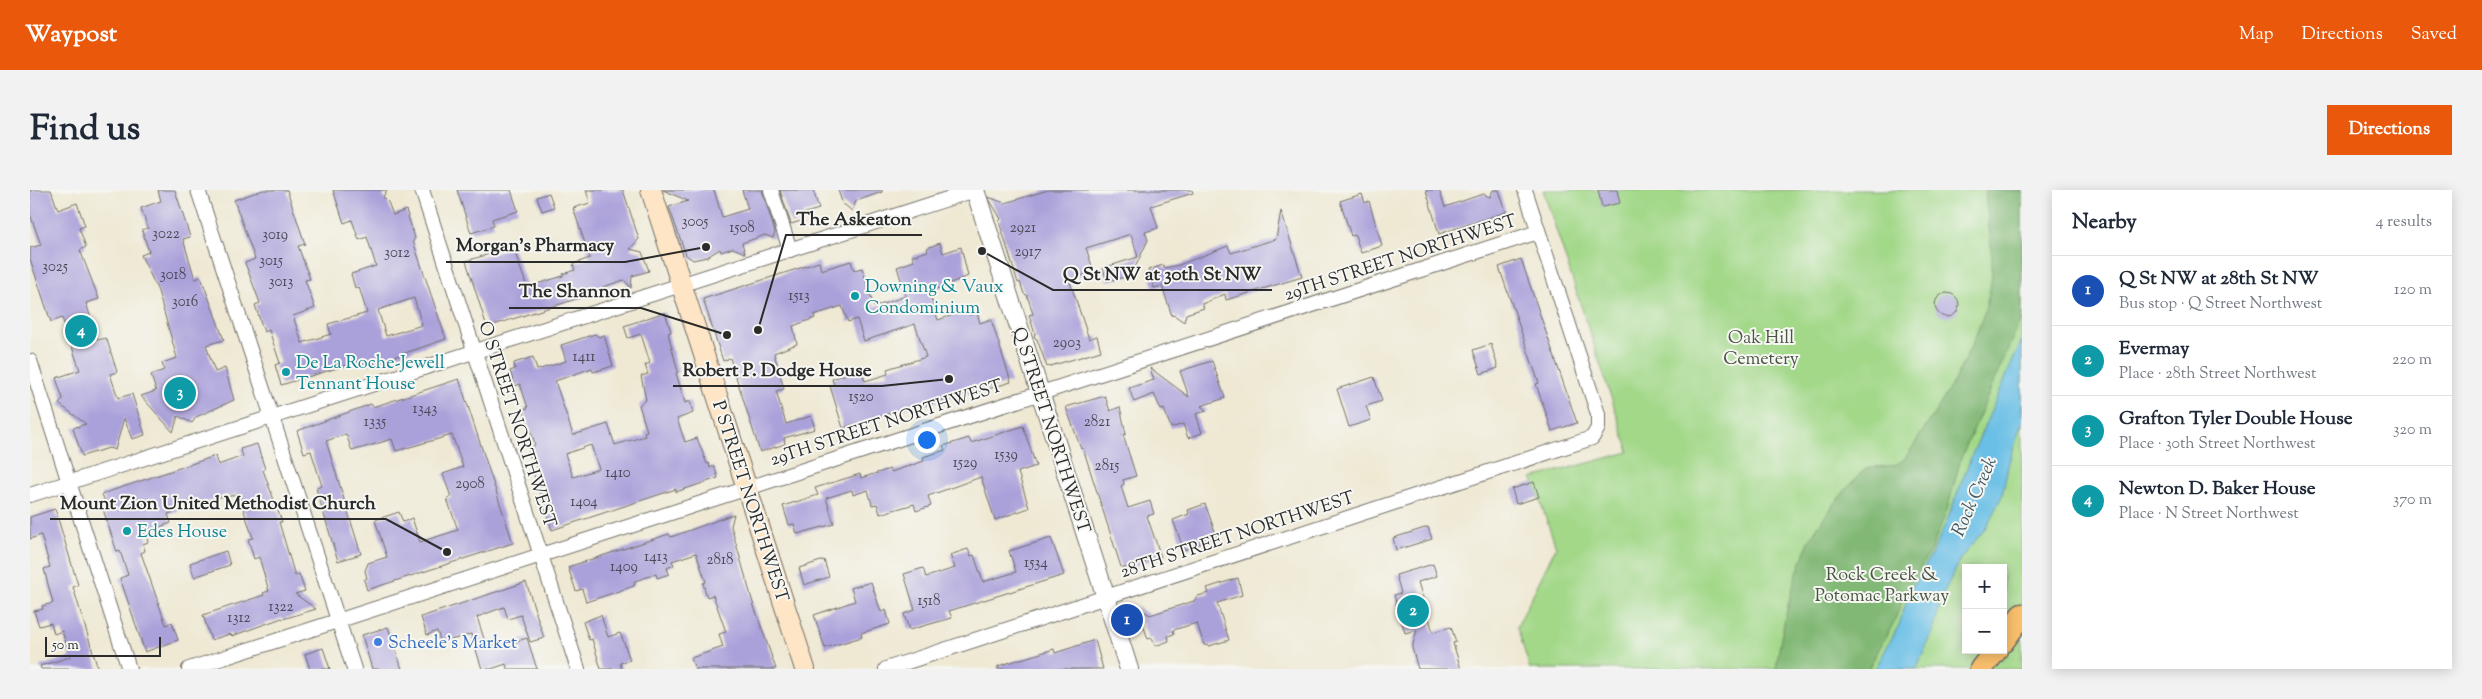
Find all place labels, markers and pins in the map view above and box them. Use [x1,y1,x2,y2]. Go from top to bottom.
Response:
callout: The Askeaton [786,201,922,235]
callout: Morgan's Pharmacy [446,228,625,262]
callout: Q St NW at 30th St NW [1053,256,1272,290]
callout: The Shannon [509,274,641,308]
place label: Downing & Vaux Condominium [865,275,1004,322]
marker: Downing & Vaux Condominium [849,290,861,302]
pin: 4 [65,312,97,350]
place label: De La Roche-Jewell Tennant House [296,351,445,398]
callout: Robert P. Dodge House [673,352,882,386]
marker: De La Roche-Jewell Tennant House [280,366,292,378]
pin: 3 [164,374,196,412]
callout: Mount Zion United Methodist Church [50,485,386,519]
place label: Edes House [137,520,227,546]
marker: Edes House [121,525,133,537]
pin: 2 [1397,592,1429,630]
pin: 1 [1111,601,1143,639]
place label: Scheele's Market [388,631,517,657]
marker: Scheele's Market [372,636,384,648]

